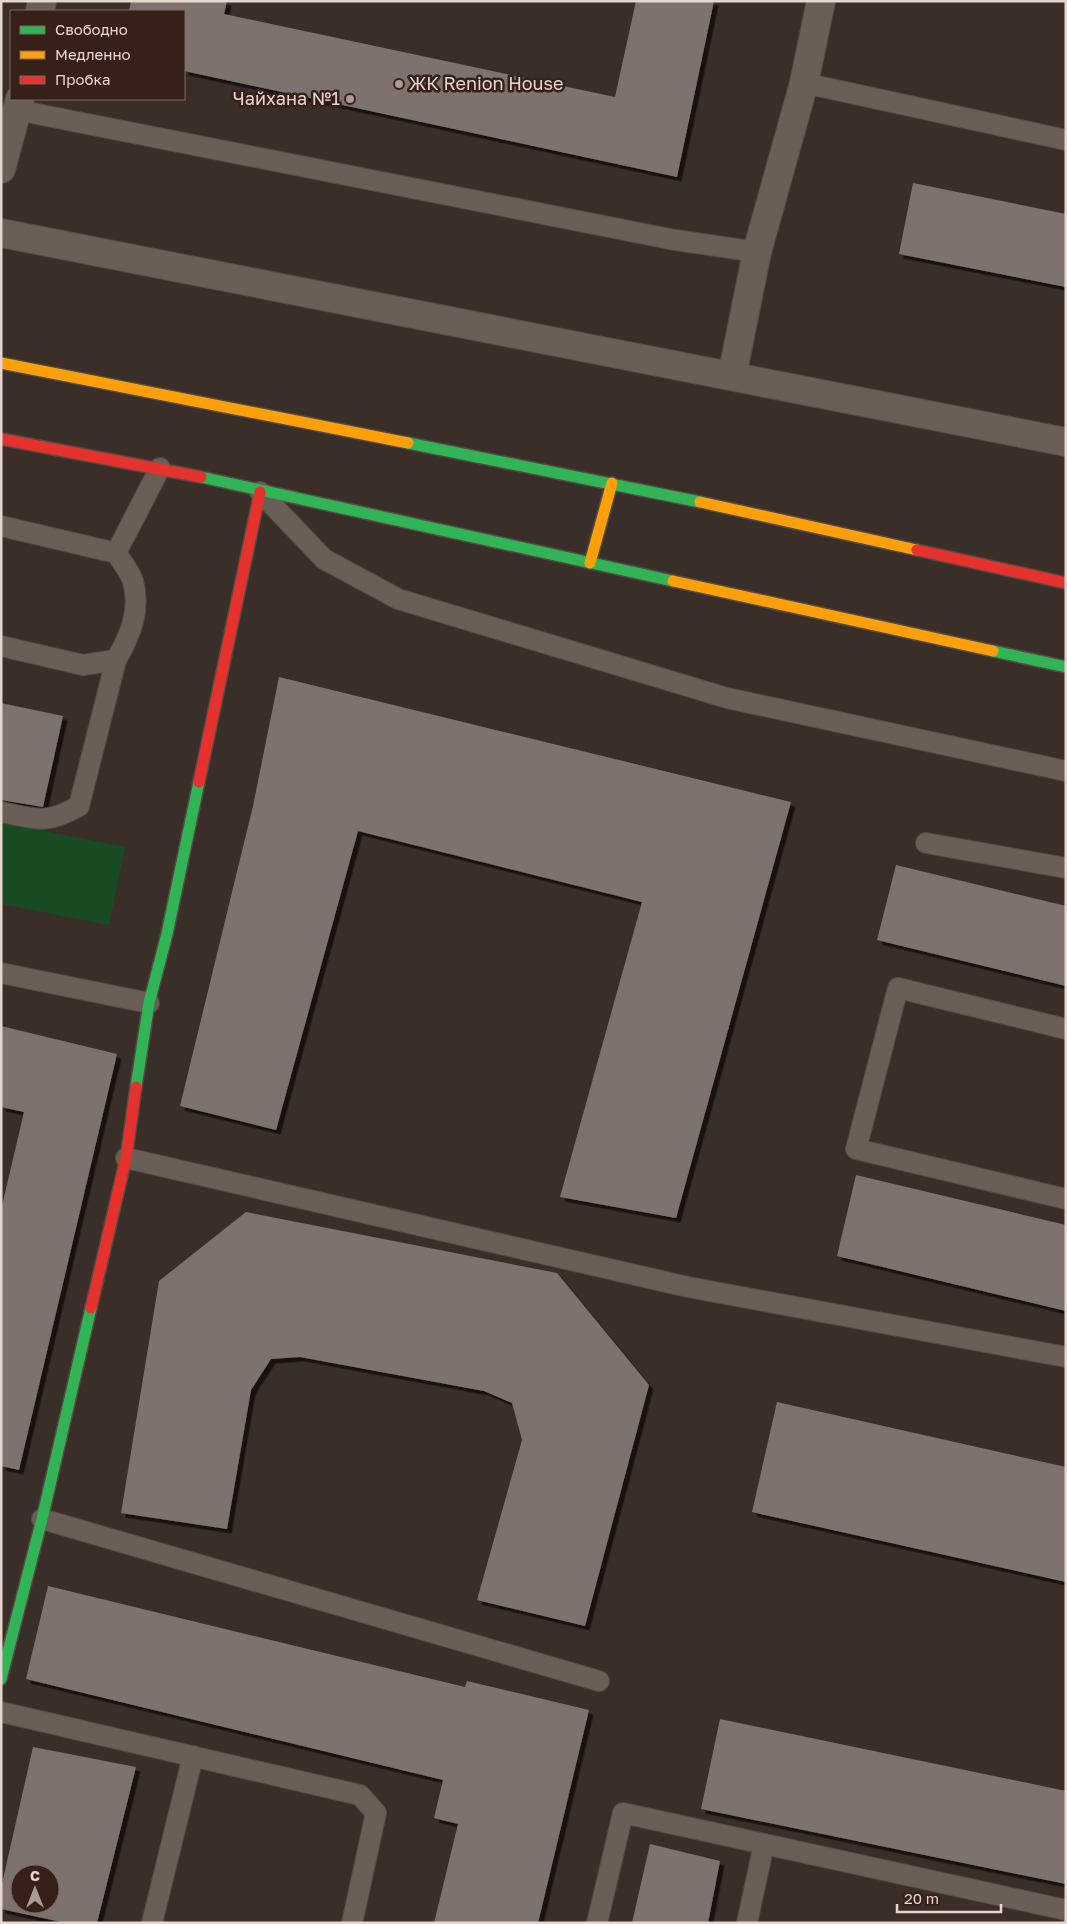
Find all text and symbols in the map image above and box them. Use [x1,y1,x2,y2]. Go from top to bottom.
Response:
legend [10,10,185,100]
text: Свободно [55,20,128,38]
text: Медленно [55,45,131,63]
text: Пробка [55,70,110,88]
place label: ЖК Renion House [409,72,564,94]
marker: ЖК Renion House [393,78,405,90]
place label: Чайхана №1 [233,87,340,109]
marker: Чайхана №1 [344,93,356,105]
north arrow [10,1864,60,1914]
text: С [30,1867,40,1884]
scale bar [897,1882,1001,1914]
text: 20 m [904,1889,939,1907]

